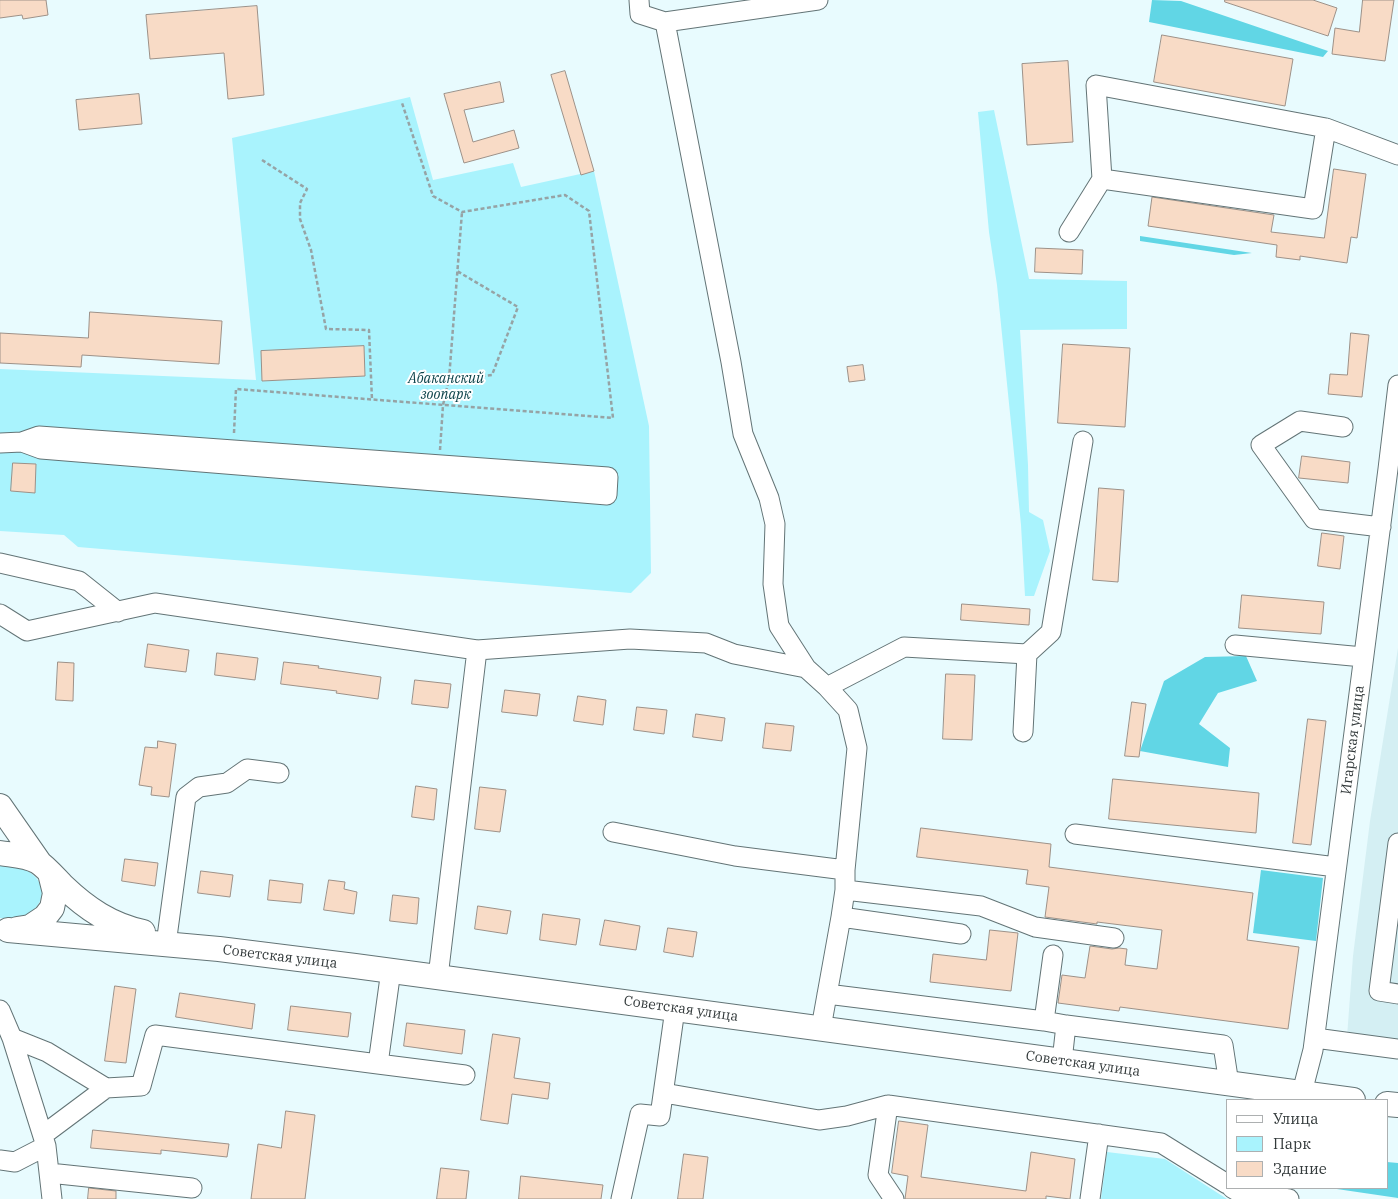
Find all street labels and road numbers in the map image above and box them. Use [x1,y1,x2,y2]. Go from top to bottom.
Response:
street label: Игарская улица [1338,684,1368,796]
street label: Советская улица [222,942,338,972]
street label: Советская улица [623,993,739,1025]
street label: Советская улица [1025,1048,1141,1080]

